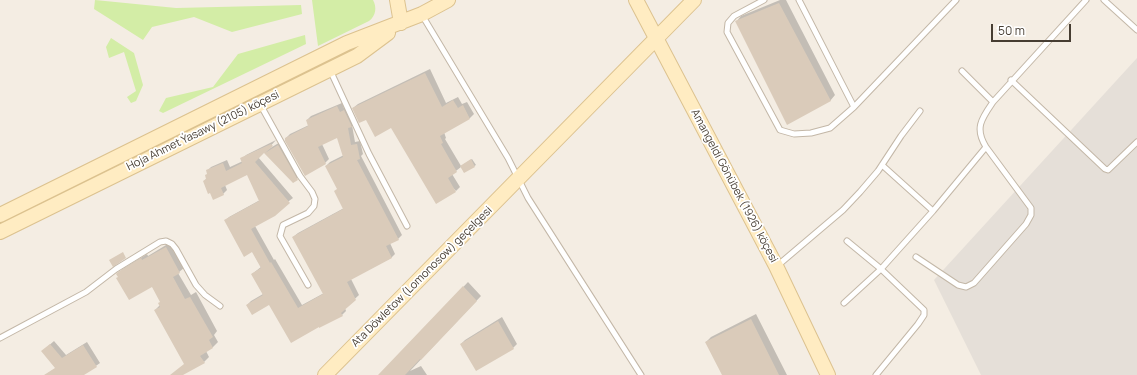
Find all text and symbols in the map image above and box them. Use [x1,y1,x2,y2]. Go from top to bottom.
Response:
scale bar [993,16,1073,42]
text: 50 m [998,22,1025,39]
street label: Hoja Ahmet Ýasawy (2105) köçesi [125,88,281,174]
street label: Amangeldi Gönübek (1926) köçesi [688,107,780,265]
street label: Ata Döwletow (Lomonosow) geçelgesi [349,204,495,350]

